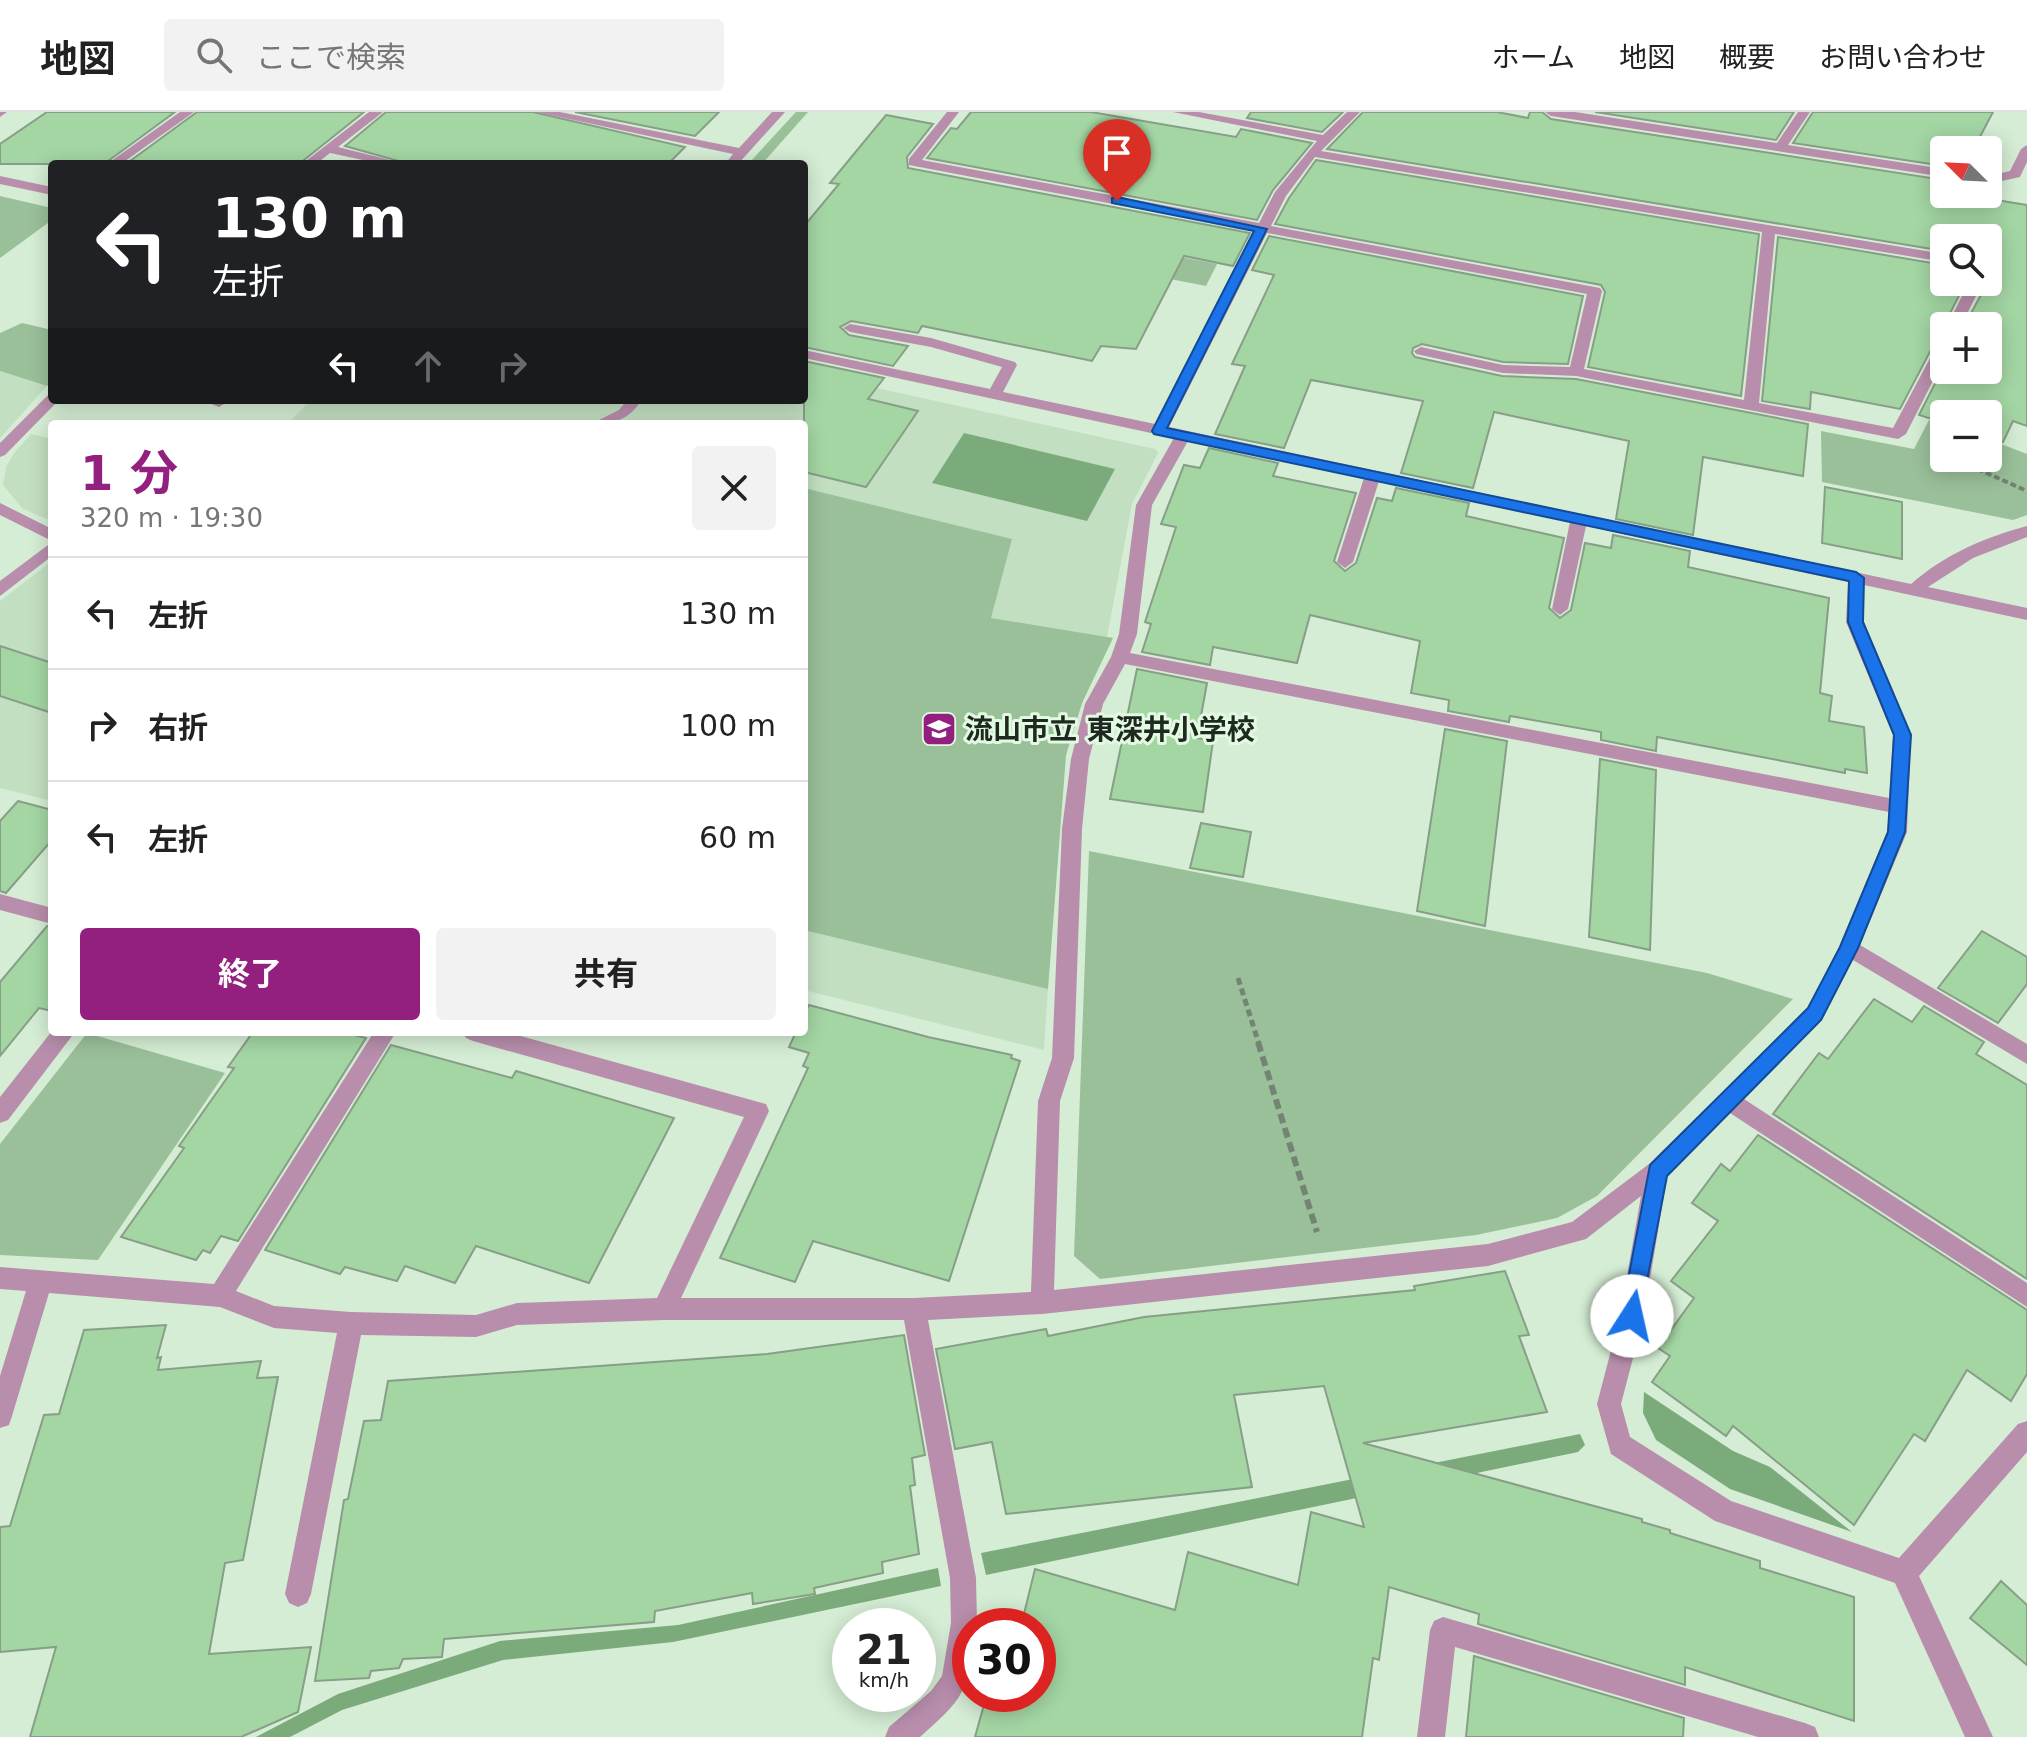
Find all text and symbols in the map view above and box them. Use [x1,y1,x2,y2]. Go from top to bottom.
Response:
search box [164,19,724,91]
icon: search [192,33,236,77]
text: 地図 [40,37,116,81]
text: ここで検索 [256,40,406,75]
text: ホーム [1492,41,1575,74]
text: 地図 [1619,41,1675,74]
text: 概要 [1719,41,1775,74]
text: お問い合わせ [1819,41,1987,74]
pin [1083,119,1151,201]
icon: arrive [1095,131,1139,175]
north arrow [1930,136,2002,208]
map controls [1930,136,2002,472]
text: 130 m [212,185,407,250]
icon: left [80,192,184,296]
button: search [1930,224,2002,296]
text: 左折 [212,261,284,302]
button: + [1930,312,2002,384]
icon: left [322,344,366,388]
icon: ahead [406,344,450,388]
icon: right [490,344,534,388]
button: − [1930,400,2002,472]
text: 1 分 [80,445,178,501]
button: close [692,446,776,530]
text: 320 m · 19:30 [80,503,263,533]
icon: left [80,591,124,635]
text: 130 m [680,596,776,631]
text: 左折 [148,598,208,633]
icon: right [80,703,124,747]
text: 100 m [680,708,776,743]
text: 右折 [148,710,208,745]
school or university icon: 流山市立 東深井小学校 [920,710,958,748]
place label: 流山市立 東深井小学校 [965,713,1255,746]
icon: left [80,815,124,859]
text: 60 m [699,820,776,855]
text: 左折 [148,822,208,857]
button: 終了 [80,928,420,1020]
button: 共有 [436,928,776,1020]
position arrow [1590,1274,1674,1358]
speed limit sign: 30 [952,1608,1056,1712]
text: 21 [856,1627,912,1673]
text: km/h [859,1668,909,1692]

